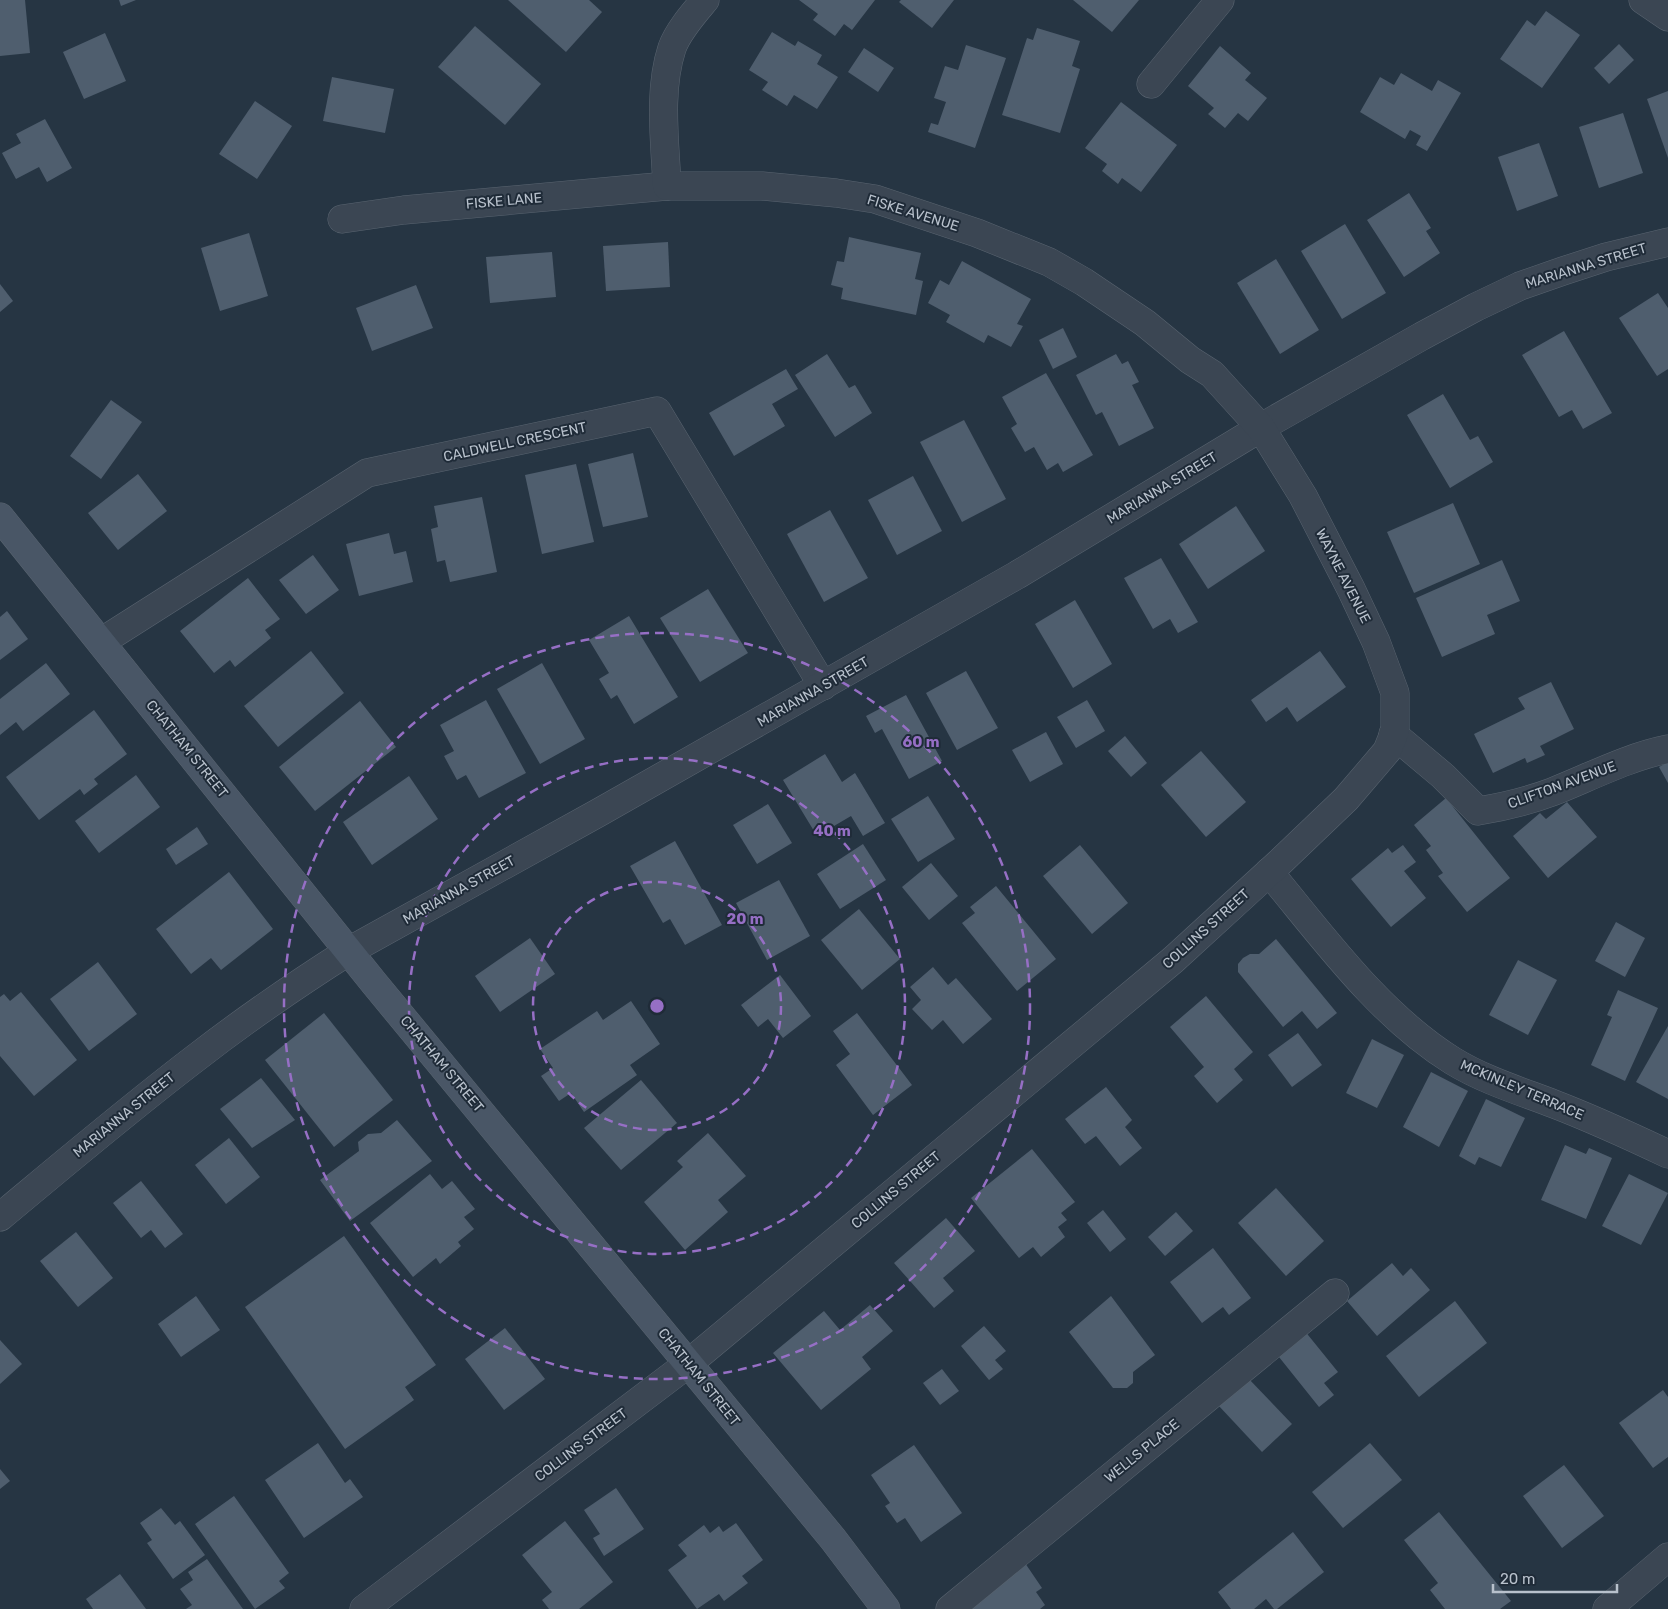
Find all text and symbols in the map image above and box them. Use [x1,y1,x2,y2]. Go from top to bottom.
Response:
street label: FISKE LANE [465,189,543,213]
street label: FISKE AVENUE [865,191,961,235]
street label: MARIANNA STREET [1523,239,1649,293]
street label: CALDWELL CRESCENT [442,419,588,465]
street label: MARIANNA STREET [1104,448,1220,528]
street label: WAYNE AVENUE [1312,526,1374,626]
street label: MARIANNA STREET [754,653,872,731]
street label: CHATHAM STREET [142,697,232,801]
text: 60 m [903,733,939,751]
street label: CLIFTON AVENUE [1506,758,1618,812]
text: 40 m [813,822,851,840]
street label: MARIANNA STREET [400,852,518,928]
street label: COLLINS STREET [1159,885,1253,973]
text: 20 m [727,910,763,928]
centre of rings [648,997,666,1015]
street label: CHATHAM STREET [397,1012,487,1116]
street label: MCKINLEY TERRACE [1458,1056,1586,1124]
street label: MARIANNA STREET [70,1069,178,1161]
street label: COLLINS STREET [848,1148,944,1232]
street label: CHATHAM STREET [654,1325,744,1429]
street label: COLLINS STREET [531,1405,631,1485]
street label: WELLS PLACE [1101,1416,1183,1486]
scale bar [1493,1562,1617,1594]
text: 20 m [1500,1570,1535,1588]

